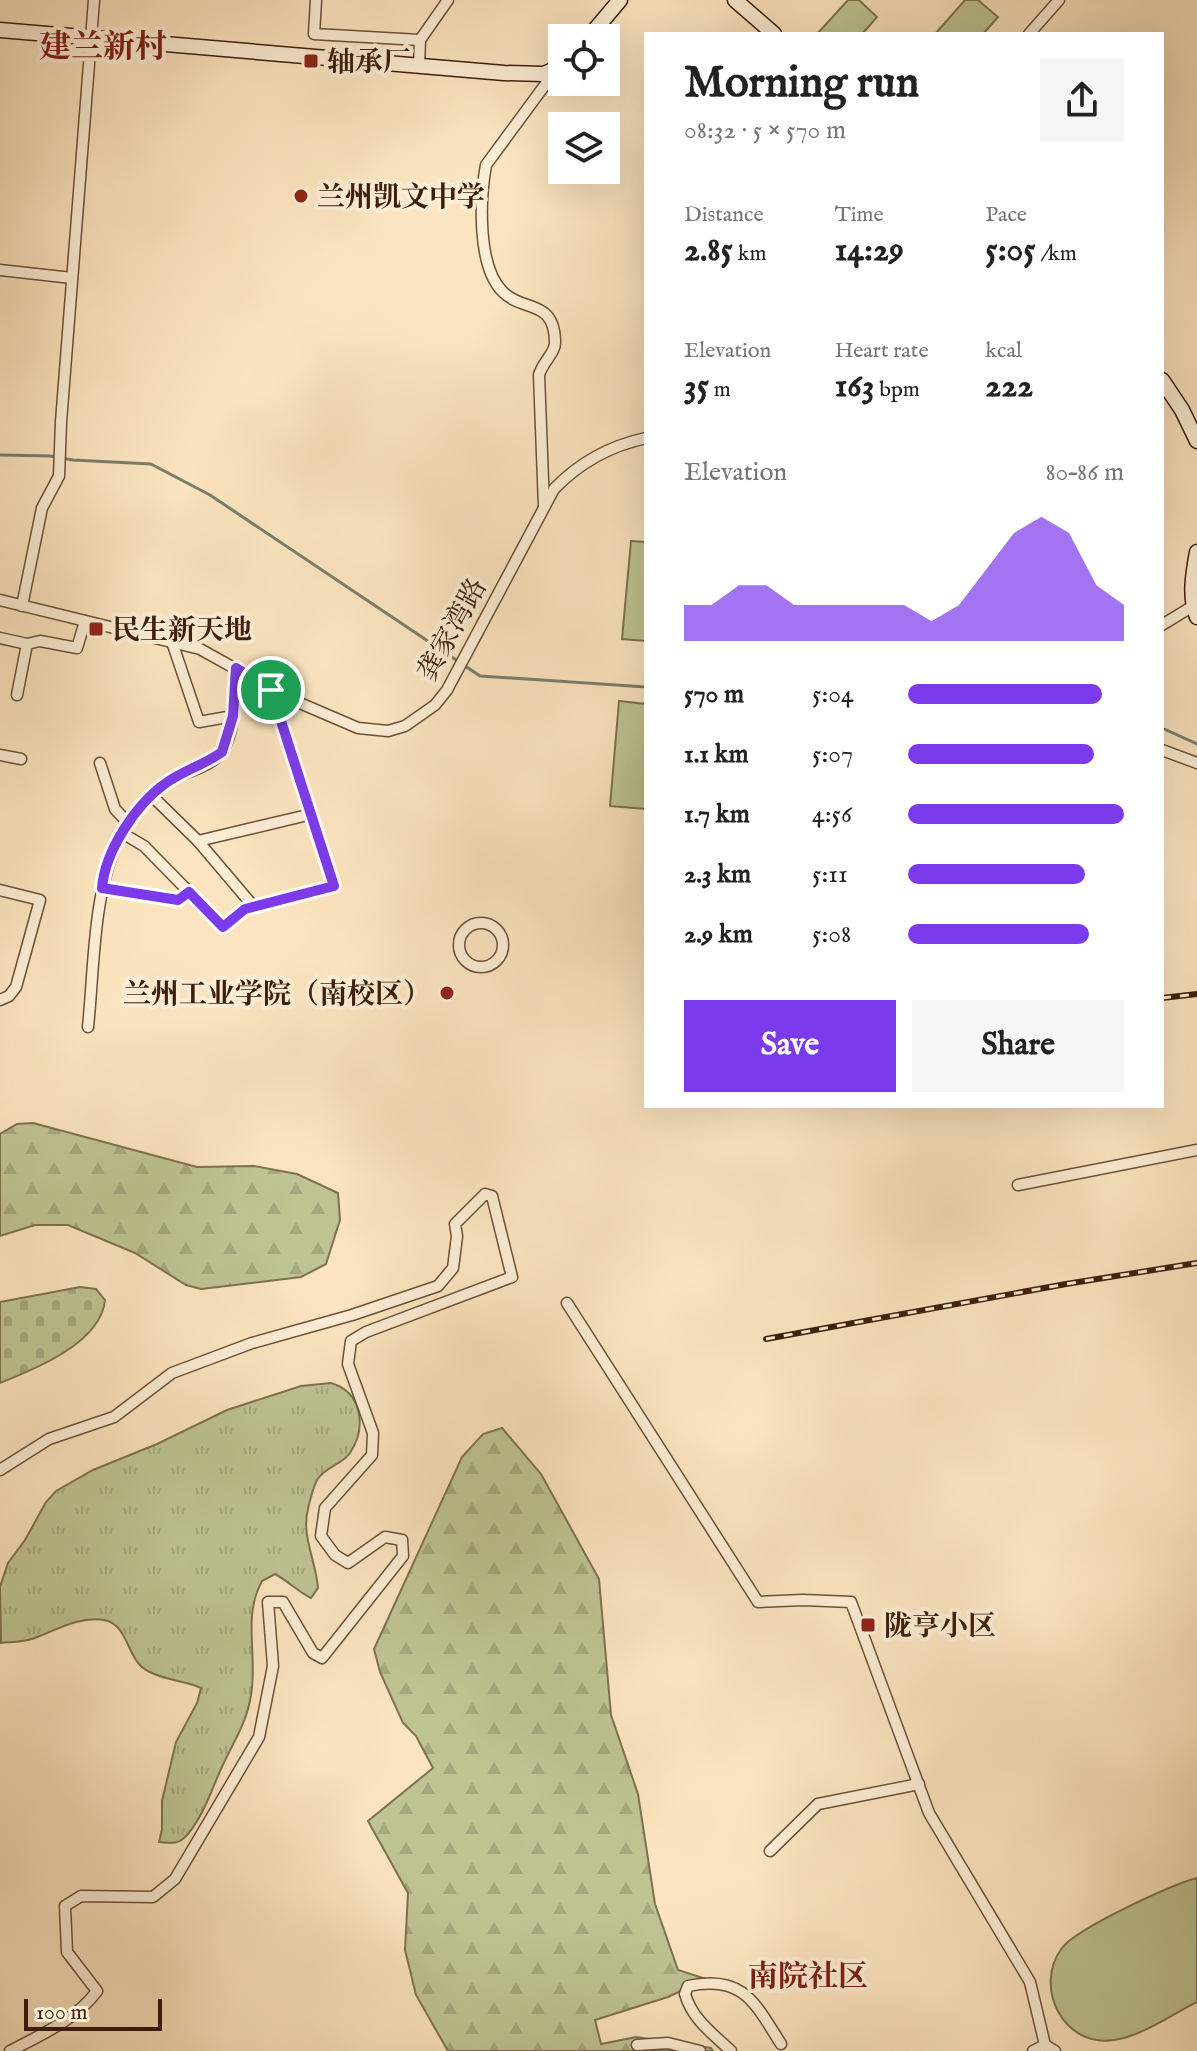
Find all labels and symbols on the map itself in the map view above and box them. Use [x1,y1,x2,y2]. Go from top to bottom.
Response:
district label: 建兰新村 [39,28,167,69]
place label: 轴承厂 [327,46,411,81]
marker: 轴承厂 [302,52,320,70]
place label: 兰州凯文中学 [317,181,485,216]
marker: 兰州凯文中学 [292,187,310,205]
street label: 龚家湾路 [411,573,496,688]
place label: 民生新天地 [112,614,252,649]
marker: 民生新天地 [87,620,105,638]
pin [237,656,305,724]
place label: 兰州工业学院（南校区） [123,978,431,1013]
marker: 兰州工业学院（南校区） [438,984,456,1002]
place label: 陇亨小区 [884,1610,996,1645]
marker: 陇亨小区 [859,1616,877,1634]
district label: 南院社区 [748,1959,868,1997]
scale bar [24,1995,162,2031]

